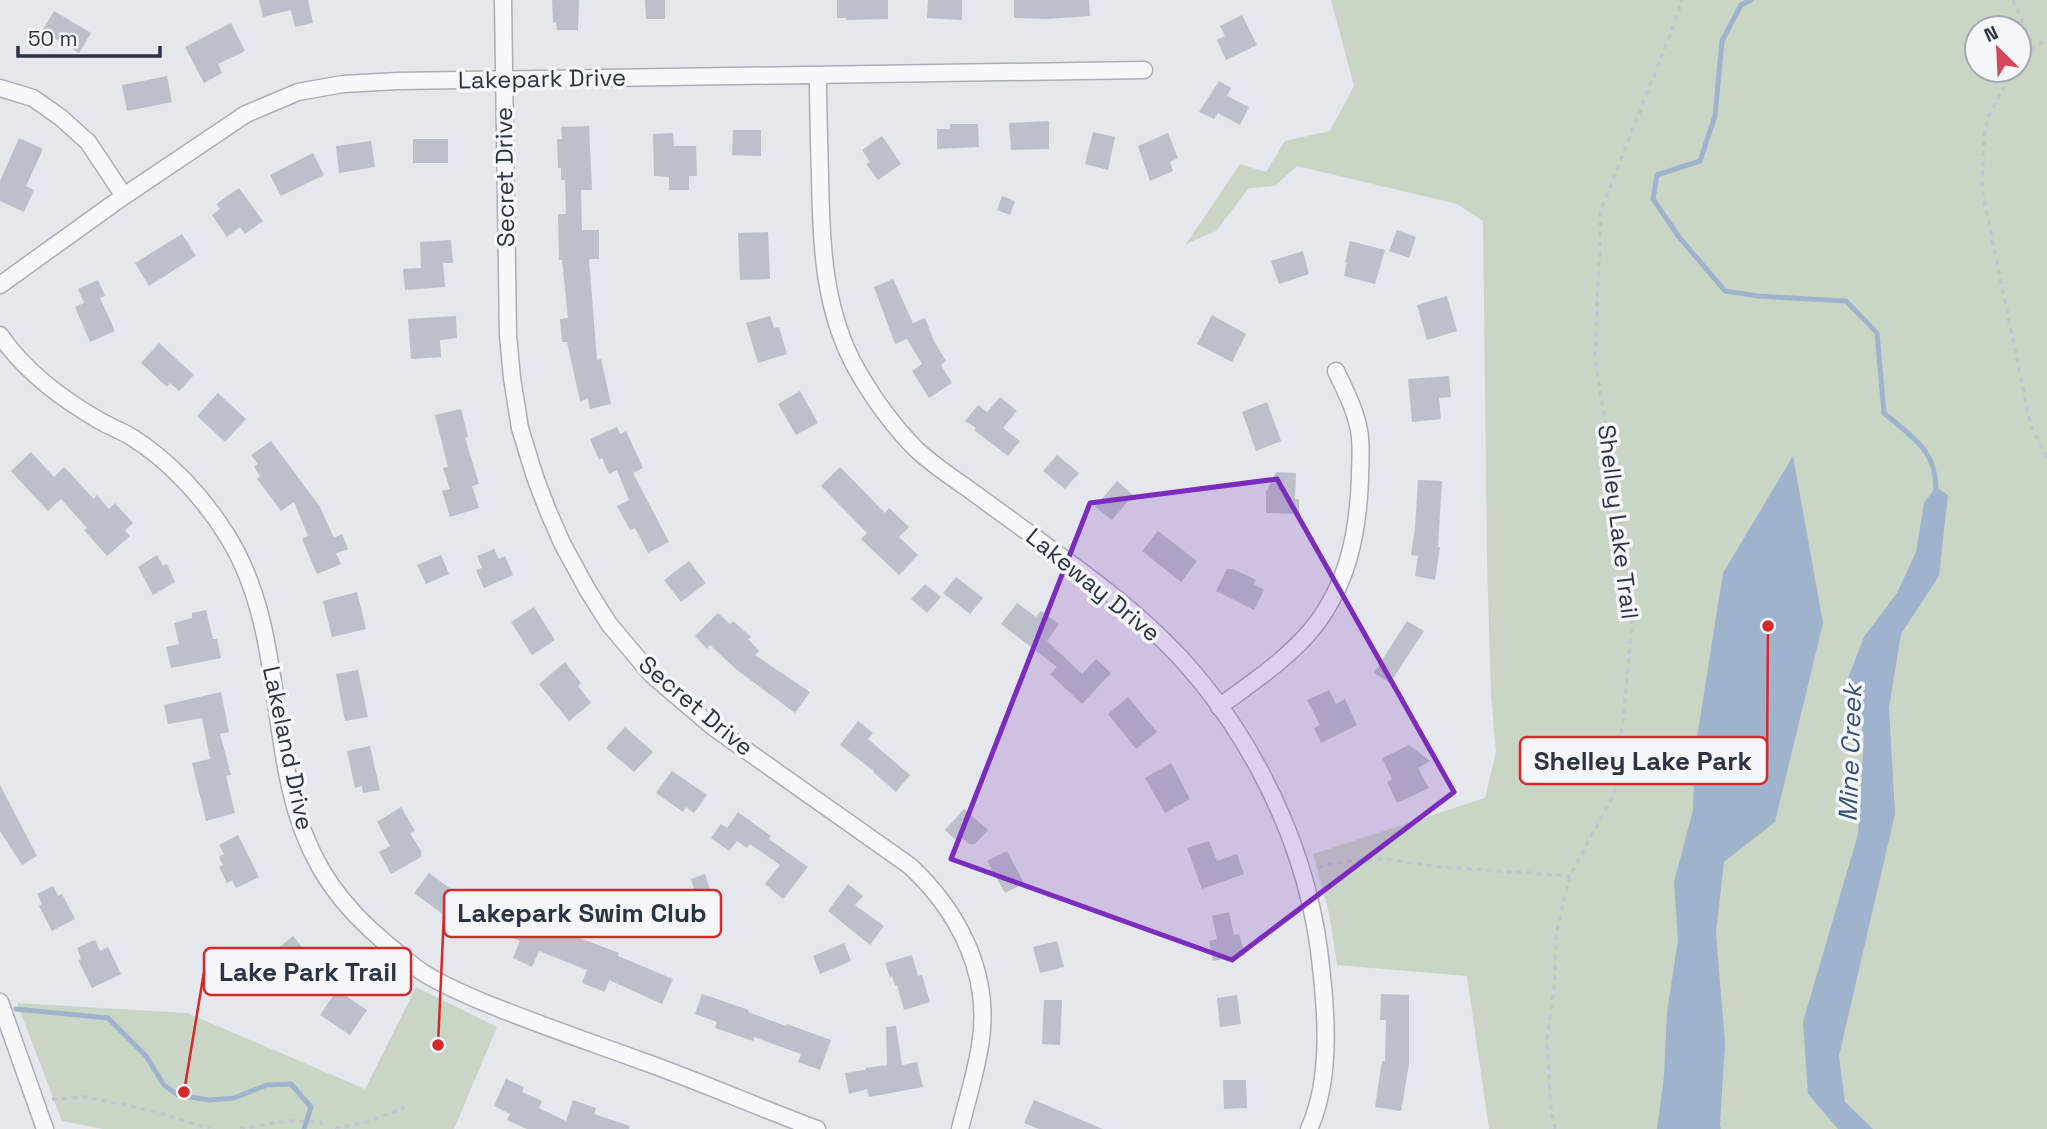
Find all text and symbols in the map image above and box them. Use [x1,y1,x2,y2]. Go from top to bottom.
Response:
scale bar [18,14,159,58]
north arrow [1963,14,2033,84]
text: N [1980,20,2002,48]
text: 50 m [28,25,78,52]
street label: Lakepark Drive [458,62,626,95]
street label: Secret Drive [488,107,521,247]
street label: Shelley Lake Trail [1591,423,1646,621]
street label: Lakeway Drive [1020,521,1167,648]
street label: Secret Drive [633,649,760,763]
street label: Lakeland Drive [256,663,321,833]
water label: Mine Creek [1831,681,1869,822]
callout: Shelley Lake Park [1520,737,1767,784]
text: Shelley Lake Park [1534,744,1752,778]
callout: Lakepark Swim Club [444,890,721,937]
text: Lakepark Swim Club [457,896,707,930]
callout: Lake Park Trail [204,948,411,995]
text: Lake Park Trail [219,955,397,989]

